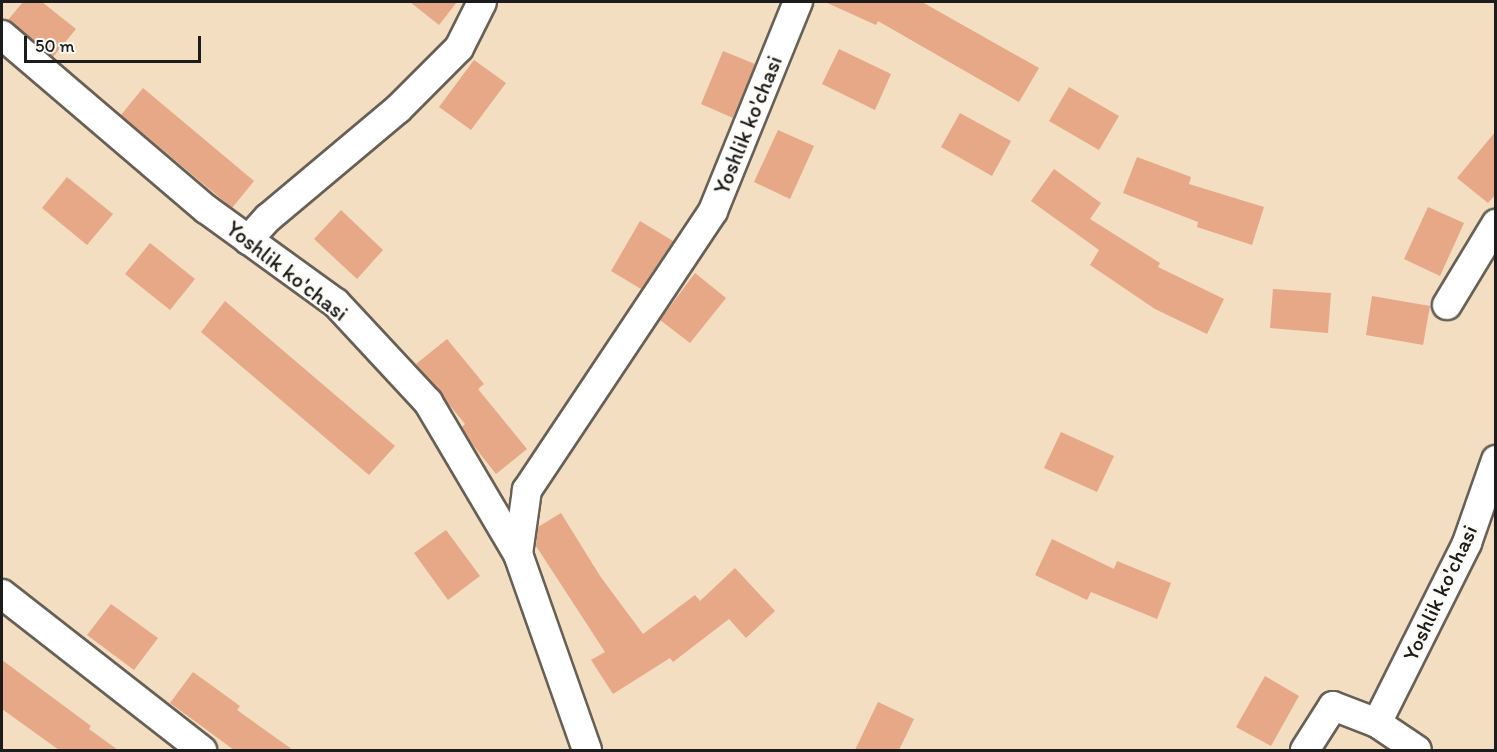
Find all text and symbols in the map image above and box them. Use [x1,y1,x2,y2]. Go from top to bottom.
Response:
scale bar [27,24,204,62]
text: 50 m [35,35,75,57]
street label: Yoshlik ko'chasi [708,52,788,198]
street label: Yoshlik ko'chasi [221,216,353,326]
street label: Yoshlik ko'chasi [1397,521,1483,665]

